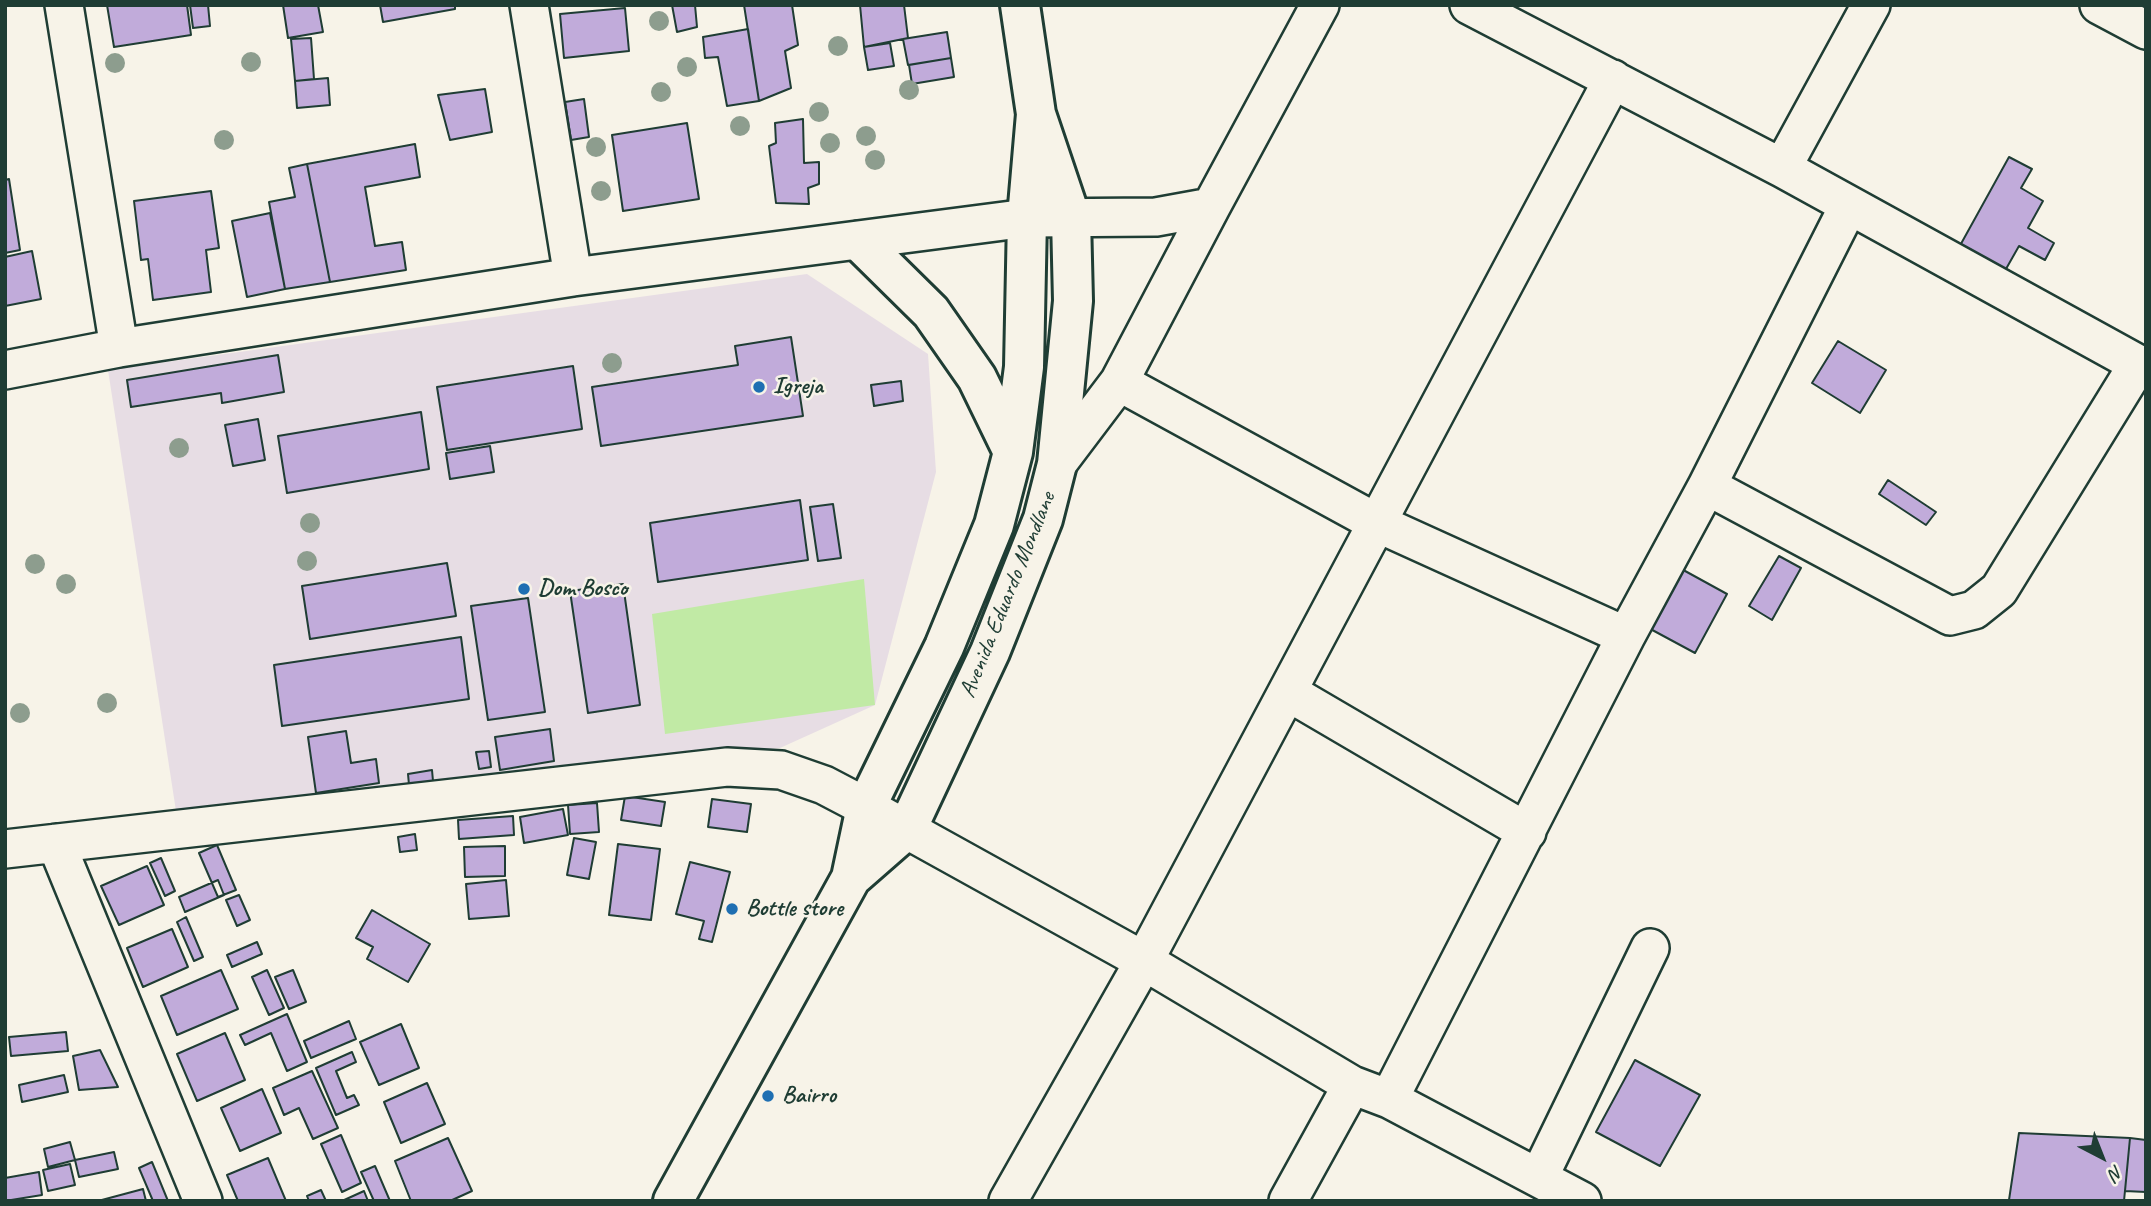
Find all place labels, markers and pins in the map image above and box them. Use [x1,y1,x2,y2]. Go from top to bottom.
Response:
place label: Igreja [773,373,823,401]
marker: Igreja [751,379,767,395]
place label: Dom Bosco [538,575,627,603]
marker: Dom Bosco [516,581,532,597]
place label: Bottle store [746,895,843,923]
marker: Bottle store [724,901,740,917]
place label: Bairro [782,1082,836,1110]
marker: Bairro [760,1088,776,1104]

